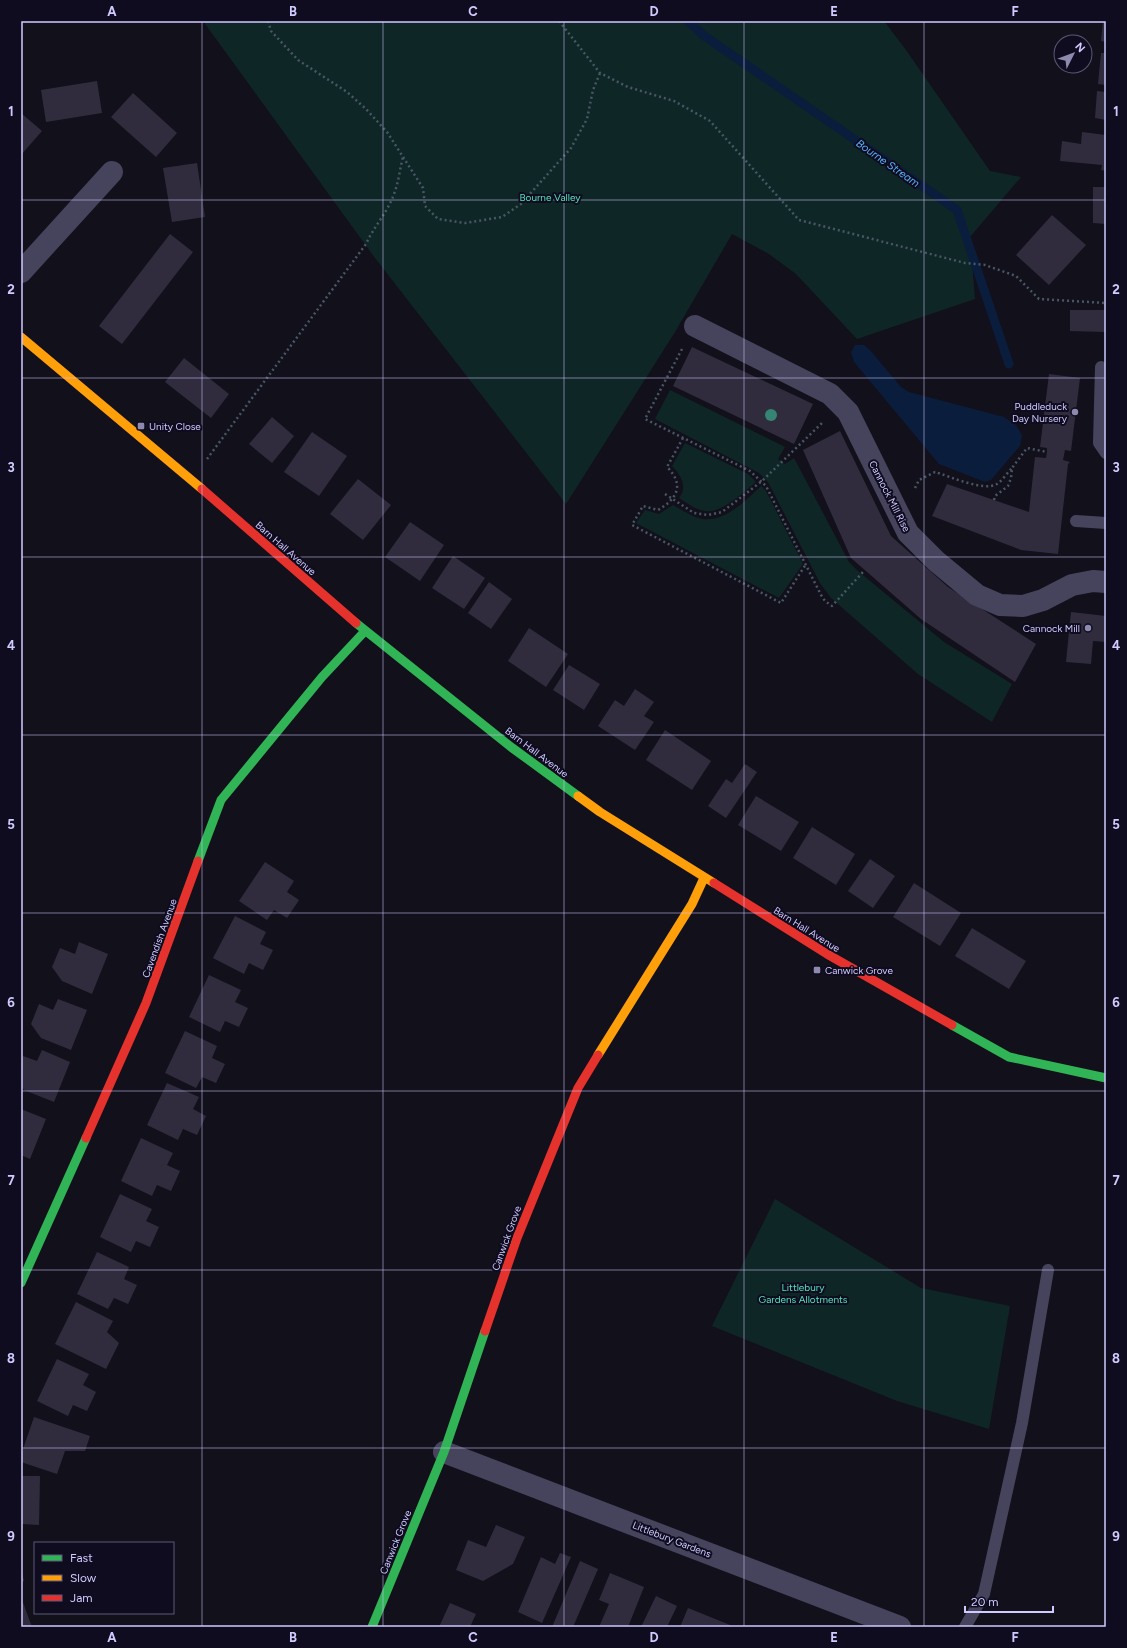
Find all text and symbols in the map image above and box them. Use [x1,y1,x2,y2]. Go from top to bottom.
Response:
text: A [107,4,117,19]
text: B [289,4,297,19]
text: C [468,4,478,19]
text: D [649,4,659,19]
text: E [830,4,838,19]
text: F [1011,4,1019,19]
north arrow [1053,34,1093,74]
text: N [1072,40,1088,55]
text: 1 [8,104,14,119]
text: 1 [1113,104,1119,119]
water label: Bourne Stream [853,137,922,190]
park label: Bourne Valley [520,191,581,204]
text: 2 [7,282,15,297]
text: 2 [1112,282,1120,297]
place label: Puddleduck Day Nursery [1012,400,1068,425]
marker: Puddleduck Day Nursery [1070,407,1080,417]
place label: Unity Close [149,420,201,433]
marker: Unity Close [136,421,146,431]
street label: Cannock Mill Rise [866,458,913,535]
text: 3 [7,460,15,475]
text: 3 [1112,460,1120,475]
street label: Barn Hall Avenue [253,519,319,579]
place label: Cannock Mill [1023,622,1080,635]
marker: Cannock Mill [1083,623,1093,633]
text: 4 [7,638,15,653]
text: 4 [1112,638,1120,653]
street label: Barn Hall Avenue [502,724,571,781]
text: 5 [7,817,15,832]
text: 5 [1112,817,1120,832]
street label: Cavendish Avenue [139,896,180,979]
street label: Barn Hall Avenue [771,904,843,955]
place label: Canwick Grove [825,964,893,977]
marker: Canwick Grove [812,965,822,975]
text: 6 [7,995,15,1010]
text: 6 [1112,995,1120,1010]
text: 7 [7,1173,15,1188]
text: 7 [1112,1173,1120,1188]
street label: Canwick Grove [489,1204,524,1272]
park label: Littlebury Gardens Allotments [759,1281,848,1306]
text: 8 [7,1351,15,1366]
text: 8 [1112,1351,1120,1366]
street label: Canwick Grove [377,1508,414,1576]
street label: Littlebury Gardens [631,1519,713,1561]
text: 9 [7,1529,15,1544]
text: 9 [1112,1529,1120,1544]
legend [34,1542,174,1614]
text: Fast [70,1551,93,1565]
text: Slow [70,1571,97,1585]
scale bar [965,1588,1053,1614]
text: Jam [70,1591,93,1605]
text: 20 m [971,1595,999,1609]
text: A [107,1630,117,1645]
text: B [289,1630,297,1645]
text: C [468,1630,478,1645]
text: D [649,1630,659,1645]
text: E [830,1630,838,1645]
text: F [1011,1630,1019,1645]

